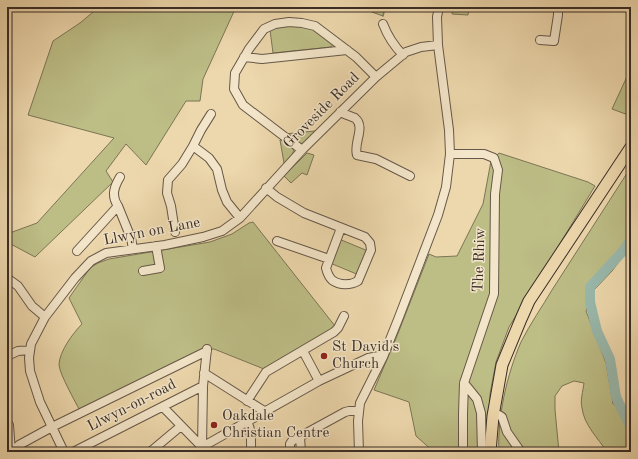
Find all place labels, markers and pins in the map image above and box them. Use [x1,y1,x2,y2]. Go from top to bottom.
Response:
place label: St David's Church [332,340,399,372]
marker: St David's Church [319,351,329,361]
place label: Oakdale Christian Centre [222,409,329,441]
marker: Oakdale Christian Centre [209,420,219,430]

